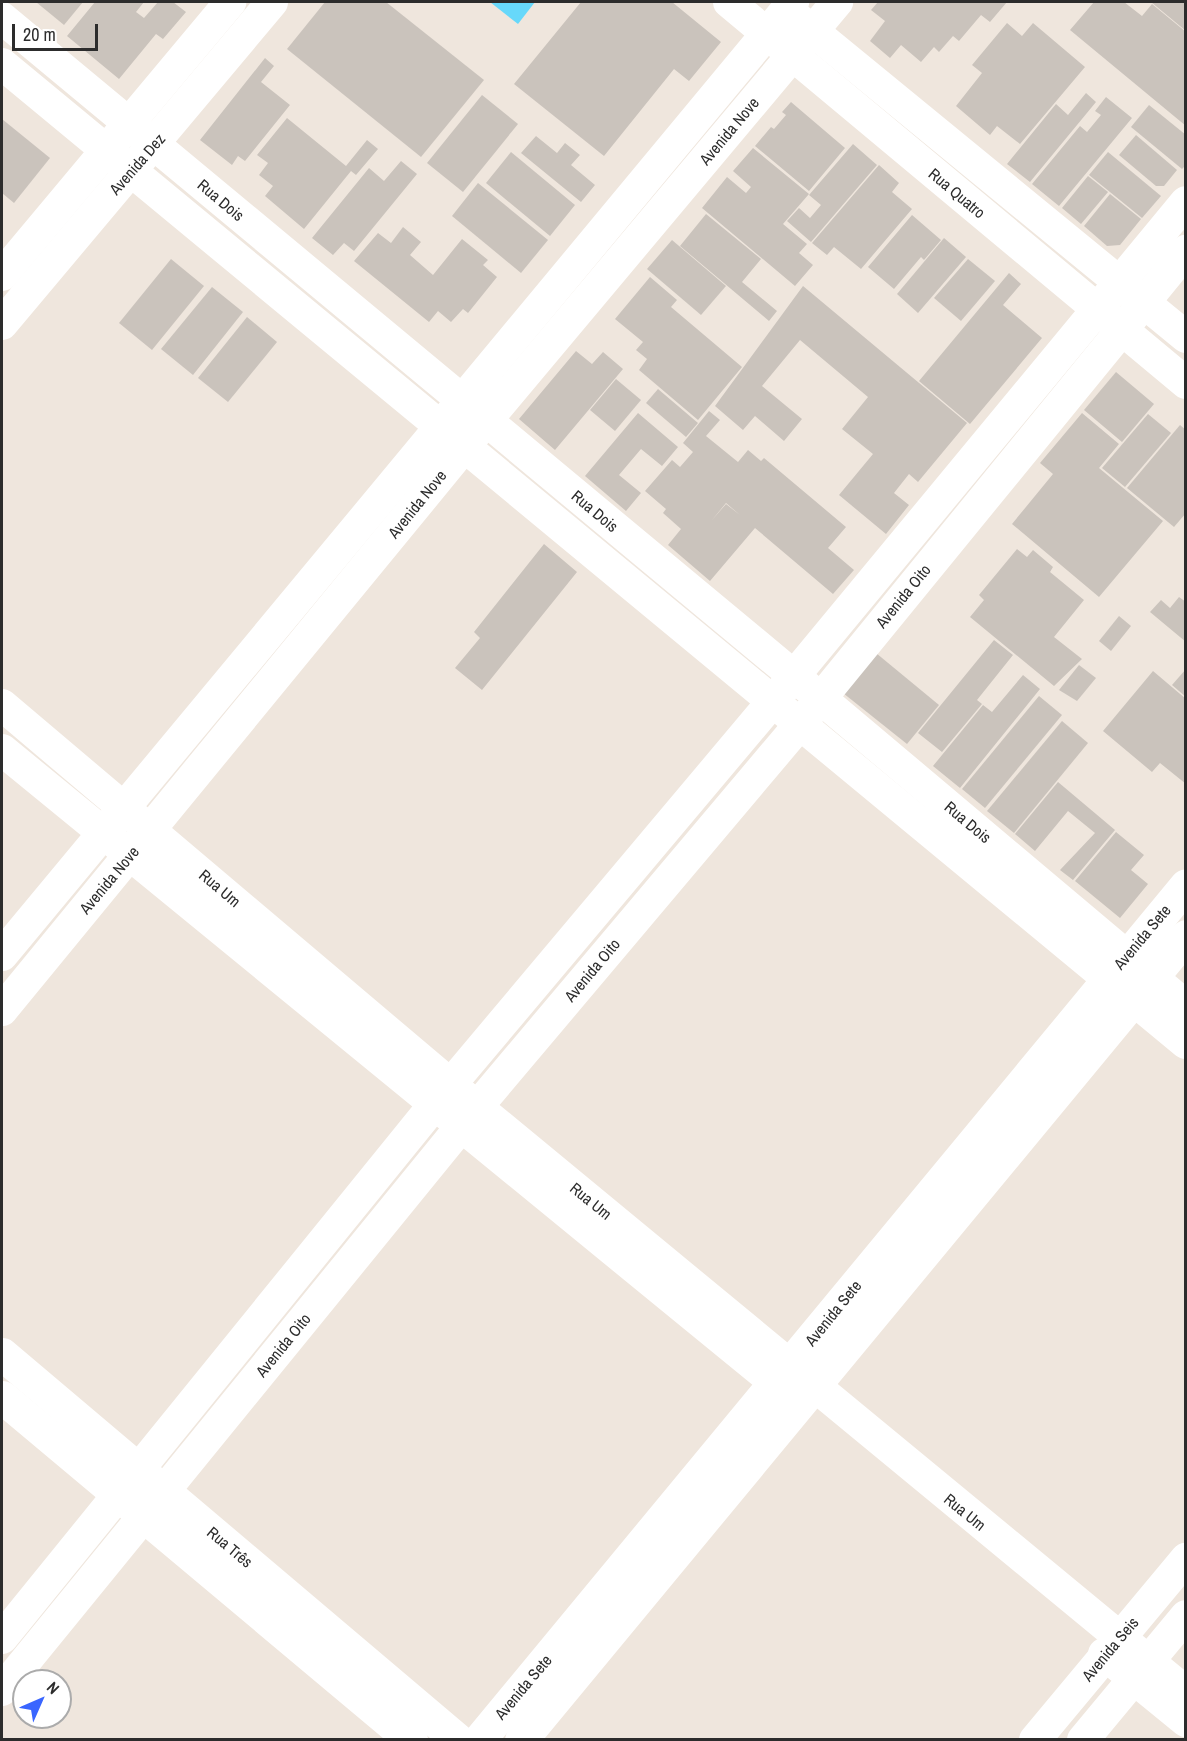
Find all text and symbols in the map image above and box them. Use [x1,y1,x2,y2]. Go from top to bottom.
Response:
scale bar [15,12,100,50]
text: 20 m [23,22,56,47]
street label: Avenida Nove [695,93,763,169]
street label: Avenida Dez [105,129,169,199]
street label: Rua Quatro [925,164,989,222]
street label: Rua Dois [194,175,248,225]
street label: Avenida Nove [384,466,450,542]
street label: Rua Dois [568,486,622,536]
street label: Avenida Oito [872,560,934,632]
street label: Rua Dois [941,797,995,847]
street label: Avenida Nove [75,842,143,918]
street label: Rua Um [195,865,245,911]
street label: Avenida Sete [1109,901,1175,973]
street label: Avenida Oito [560,935,624,1005]
street label: Rua Um [566,1178,616,1224]
street label: Avenida Sete [801,1276,865,1350]
street label: Avenida Oito [252,1309,314,1381]
street label: Rua Um [940,1489,990,1535]
street label: Rua Três [203,1522,257,1572]
street label: Avenida Seis [1078,1613,1142,1685]
street label: Avenida Sete [490,1651,556,1723]
north arrow [12,1669,72,1729]
text: N [42,1677,64,1699]

